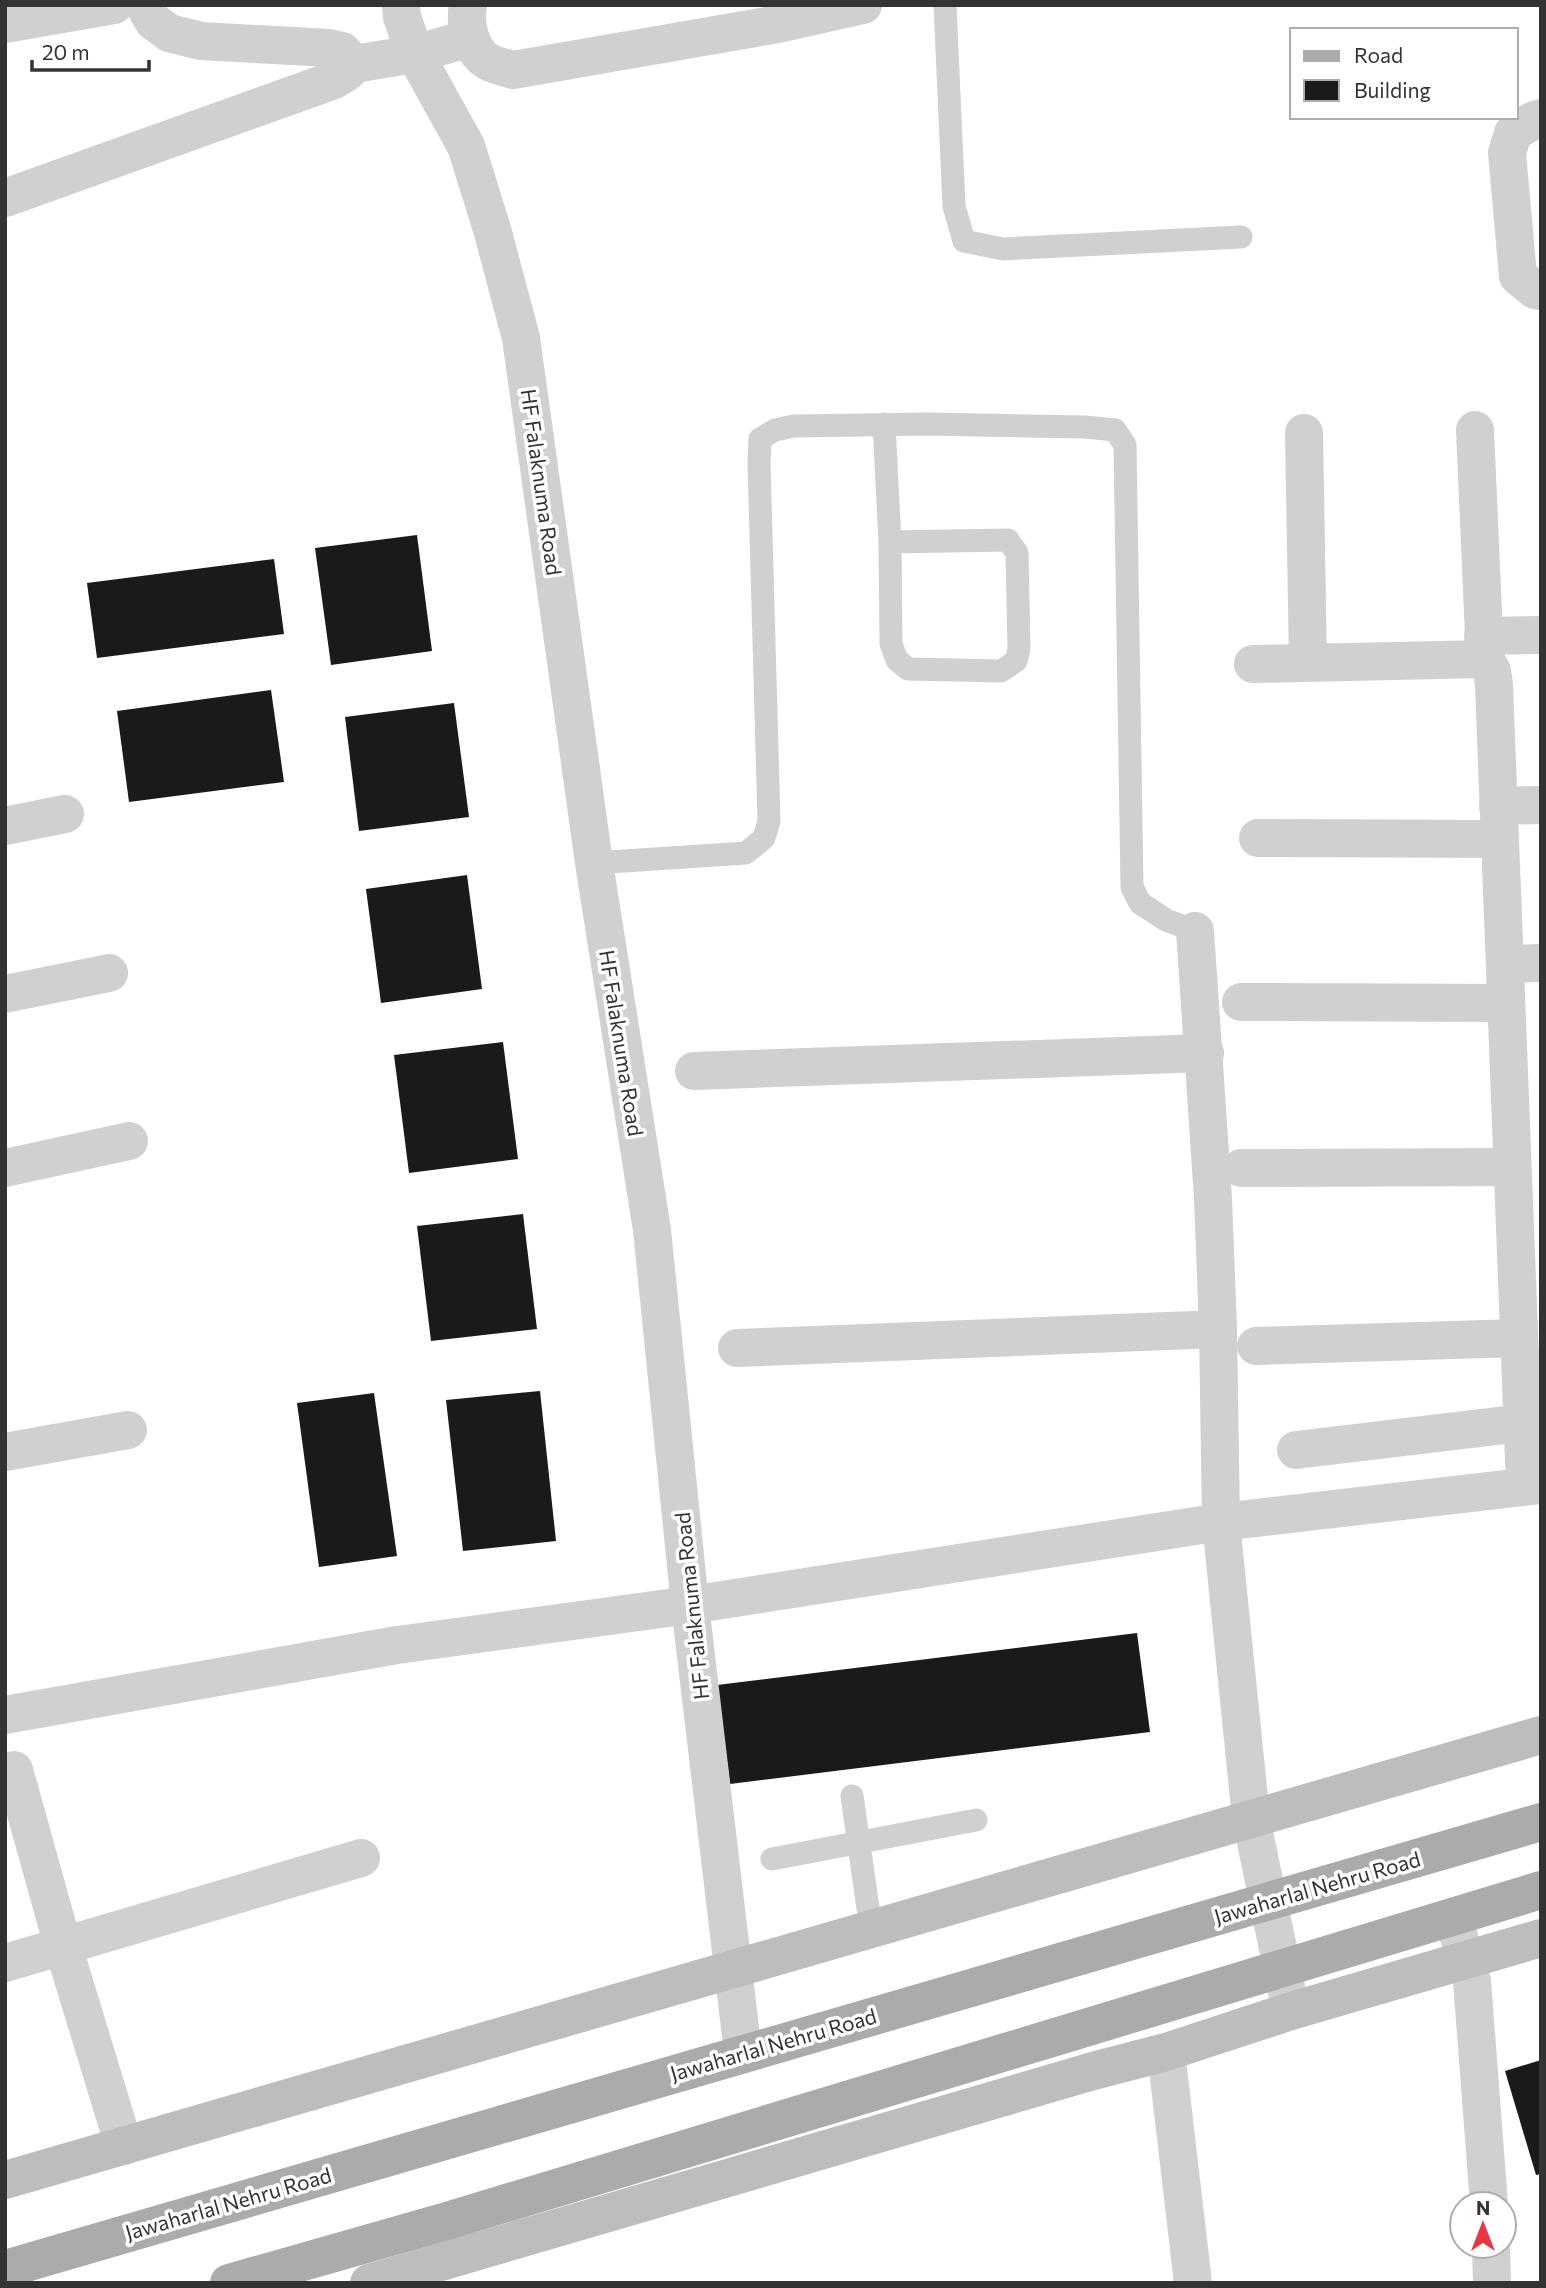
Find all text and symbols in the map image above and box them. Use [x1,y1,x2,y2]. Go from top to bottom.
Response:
scale bar [32,28,149,72]
legend [1290,28,1518,119]
text: 20 m [42,39,90,64]
text: Road [1354,42,1403,67]
text: Building [1354,77,1431,102]
street label: HF Falaknuma Road [517,387,567,577]
street label: HF Falaknuma Road [595,948,649,1138]
street label: HF Falaknuma Road [669,1511,713,1701]
street label: Jawaharlal Nehru Road [1211,1846,1423,1928]
street label: Jawaharlal Nehru Road [667,2003,879,2085]
street label: Jawaharlal Nehru Road [122,2162,334,2244]
north arrow [1448,2190,1518,2260]
text: N [1476,2196,1490,2219]

